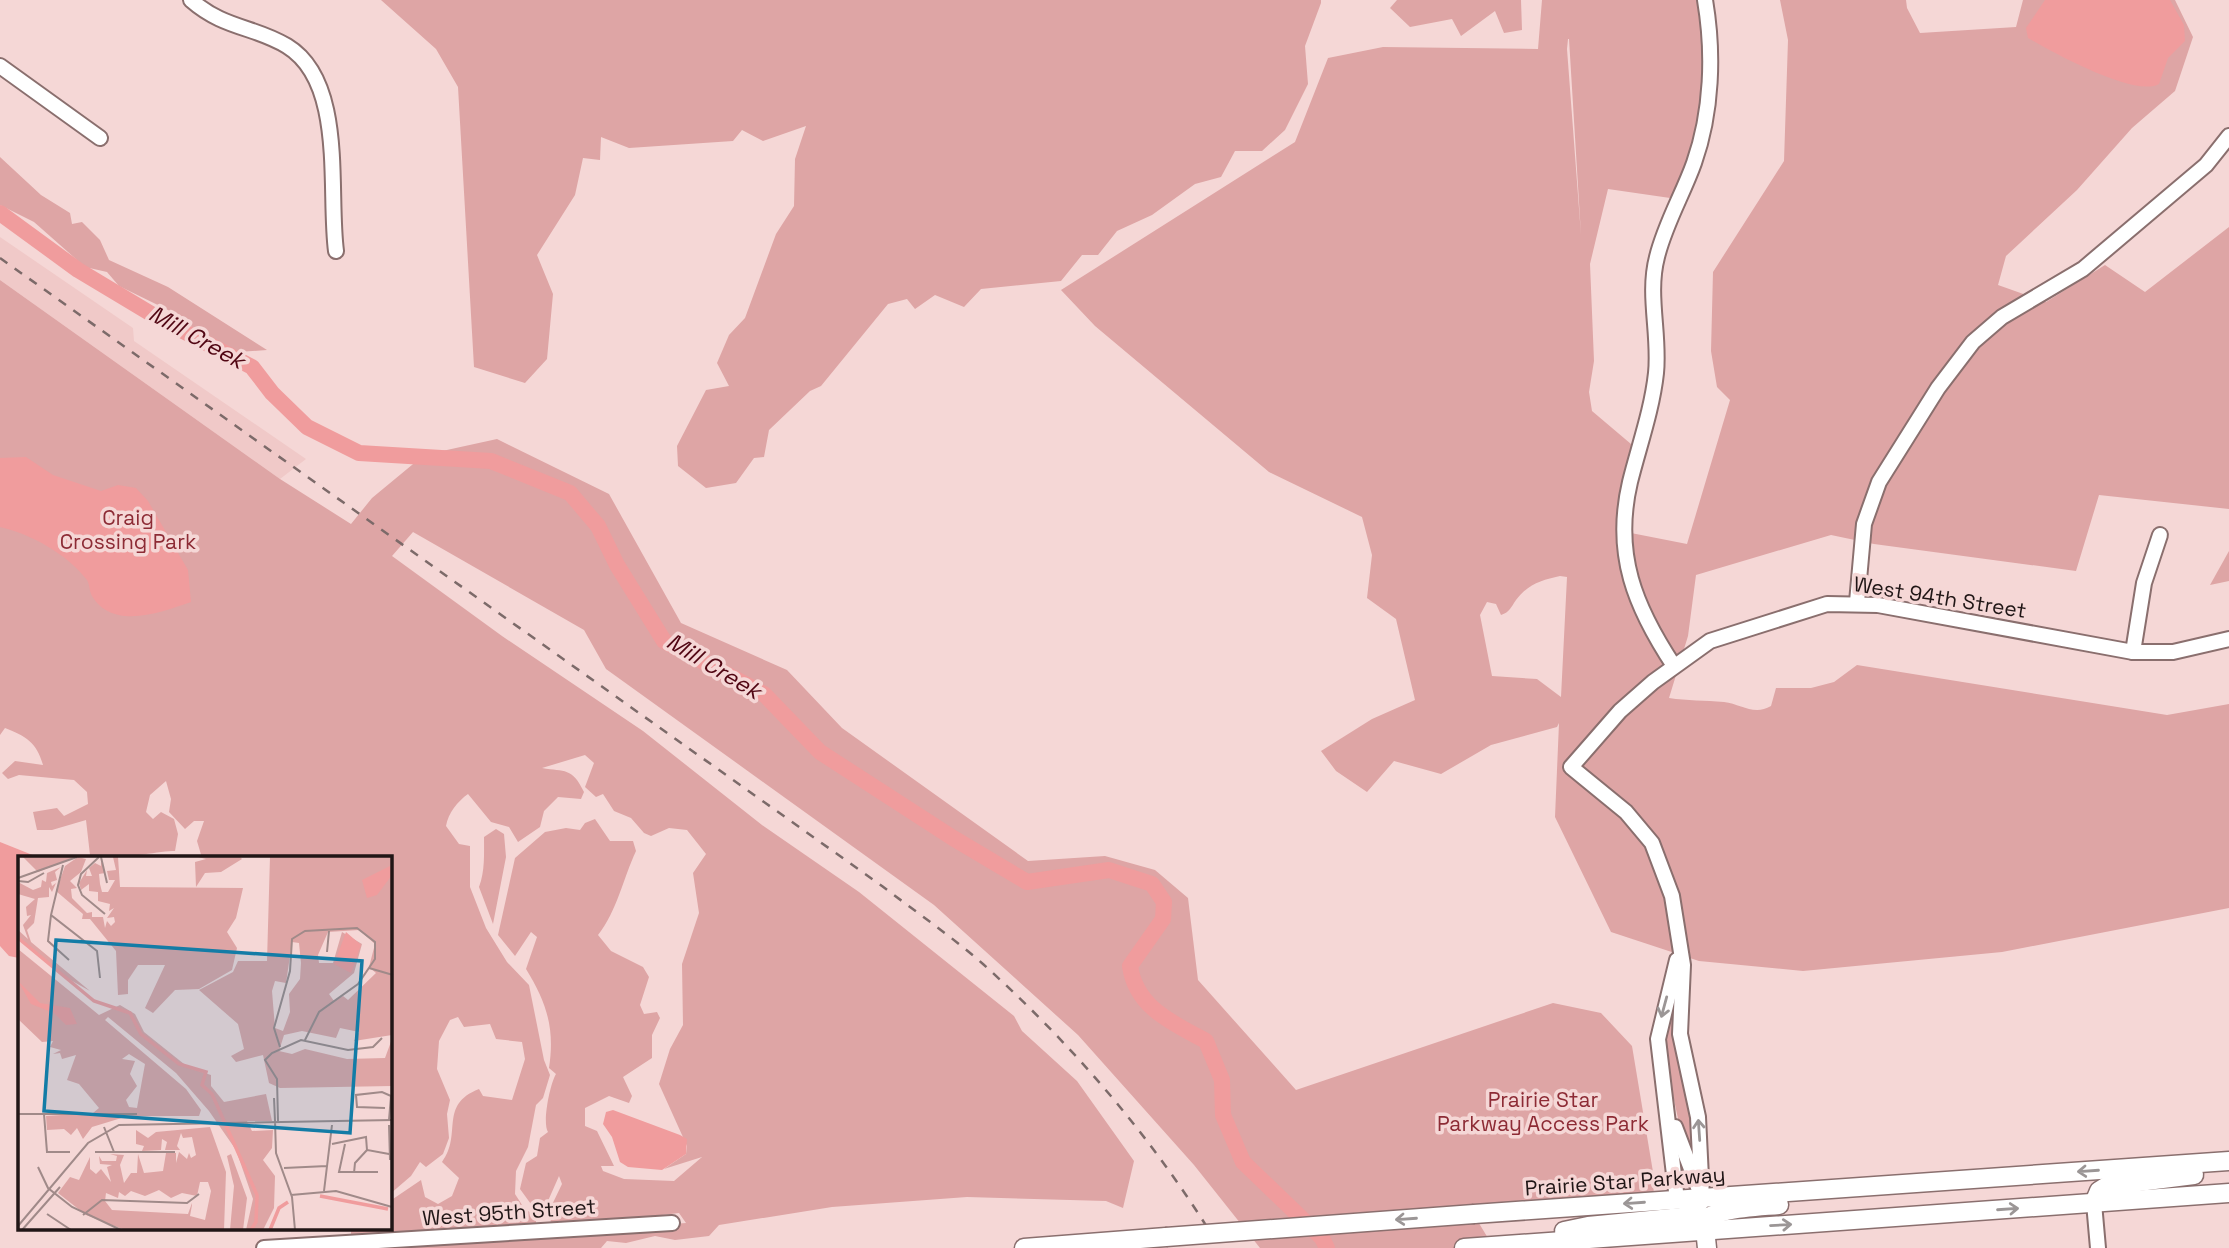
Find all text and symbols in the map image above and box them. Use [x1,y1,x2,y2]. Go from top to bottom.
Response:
water label: Mill Creek [144,298,253,377]
park label: Craig Crossing Park [60,504,196,555]
street label: West 94th Street [1852,570,2028,624]
water label: Mill Creek [661,626,769,707]
inset map [18,856,392,1230]
one-way arrow [1657,995,1670,1018]
park label: Prairie Star Parkway Access Park [1437,1086,1649,1137]
one-way arrow [1692,1119,1705,1142]
street label: Prairie Star Parkway [1524,1161,1726,1201]
one-way arrow [2076,1165,2099,1178]
street label: West 95th Street [421,1192,597,1232]
one-way arrow [1623,1197,1646,1210]
one-way arrow [1996,1202,2019,1215]
one-way arrow [1395,1213,1418,1226]
one-way arrow [1769,1218,1792,1231]

